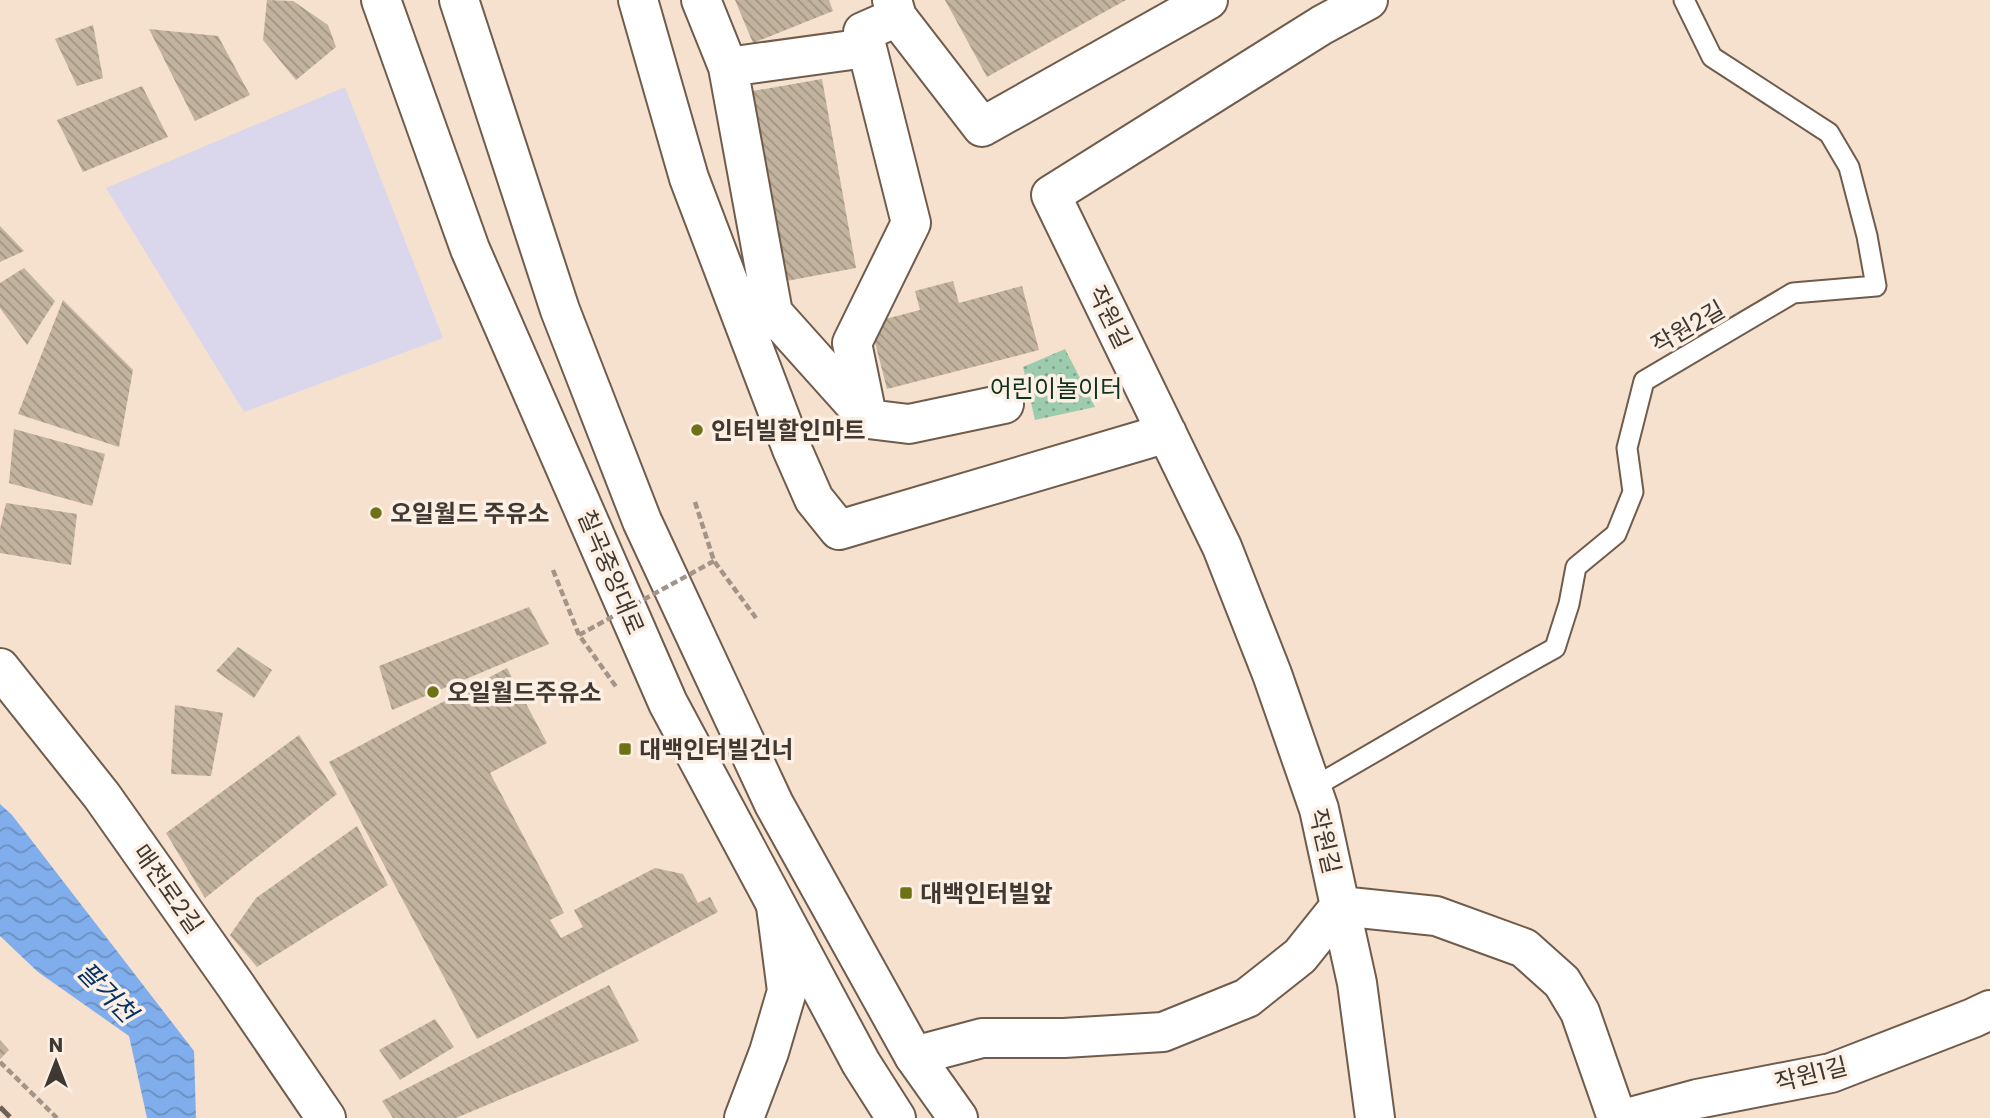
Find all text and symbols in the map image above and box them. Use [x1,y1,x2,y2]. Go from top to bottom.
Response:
street label: 작원길 [1081,280,1139,354]
street label: 작원2길 [1645,293,1731,361]
park label: 어린이놀이터 [990,372,1122,405]
place label: 인터빌할인마트 [711,414,866,447]
marker: 인터빌할인마트 [689,422,705,438]
place label: 오일월드 주유소 [390,497,550,530]
marker: 오일월드 주유소 [368,505,384,521]
street label: 칠곡중앙대로 [570,505,652,639]
place label: 오일월드주유소 [447,676,602,709]
marker: 오일월드주유소 [425,684,441,700]
place label: 대백인터빌건너 [639,733,794,766]
marker: 대백인터빌건너 [617,741,633,757]
street label: 작원길 [1301,805,1349,877]
street label: 매천로2길 [125,838,211,940]
place label: 대백인터빌앞 [920,877,1052,910]
marker: 대백인터빌앞 [898,885,914,901]
water label: 팔거천 [69,954,147,1033]
north arrow [21,1027,91,1097]
text: N [49,1032,63,1059]
street label: 작원1길 [1771,1049,1851,1099]

